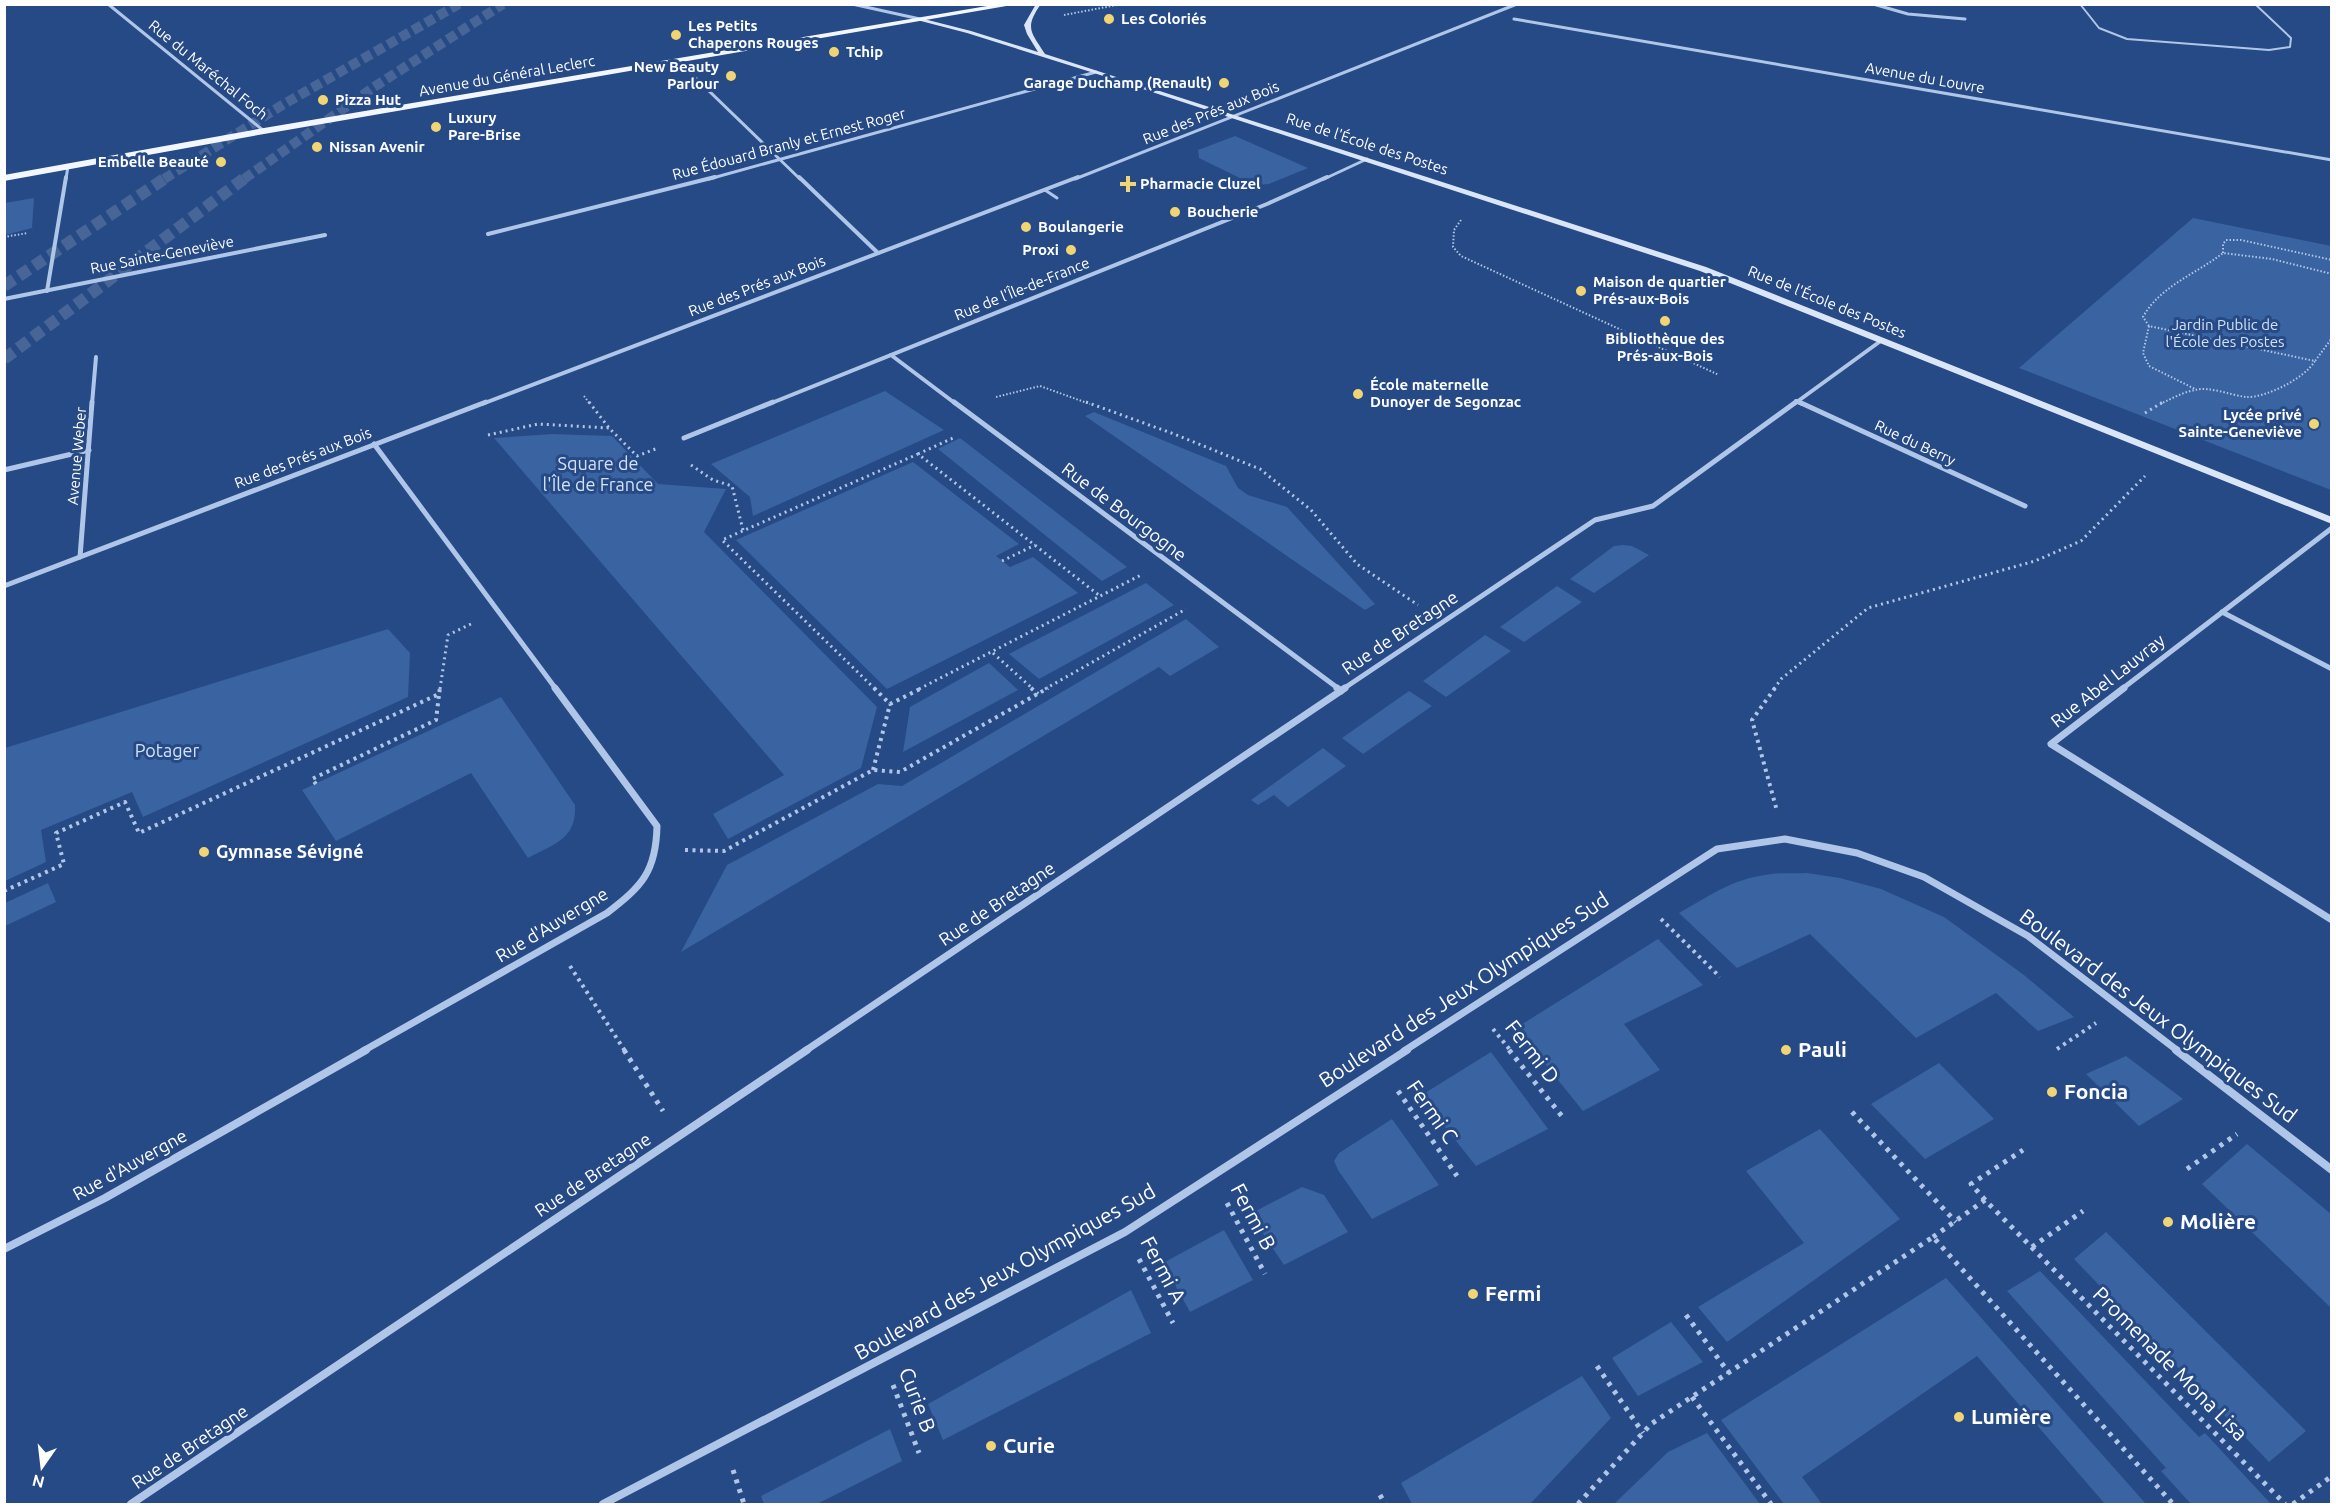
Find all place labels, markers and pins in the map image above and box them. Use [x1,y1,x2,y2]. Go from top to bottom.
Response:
place label: Les Coloriés [1121,10,1207,27]
marker: Les Coloriés [1102,12,1116,26]
place label: Les Petits Chaperons Rouges [688,17,819,51]
marker: Les Petits Chaperons Rouges [669,28,683,42]
place label: Tchip [846,43,883,60]
marker: Tchip [827,45,841,59]
place label: New Beauty Parlour [634,58,720,92]
marker: New Beauty Parlour [724,69,738,83]
place label: Garage Duchamp (Renault) [1024,74,1212,91]
marker: Garage Duchamp (Renault) [1217,76,1231,90]
place label: Pizza Hut [335,91,402,108]
marker: Pizza Hut [316,93,330,107]
place label: Luxury Pare-Brise [448,109,521,143]
marker: Luxury Pare-Brise [429,120,443,134]
place label: Nissan Avenir [329,138,426,155]
marker: Nissan Avenir [310,140,324,154]
place label: Embelle Beauté [98,153,209,170]
marker: Embelle Beauté [214,155,228,169]
place label: Pharmacie Cluzel [1140,175,1261,192]
marker: Pharmacie Cluzel [1121,177,1135,191]
place label: Boucherie [1187,203,1259,220]
marker: Boucherie [1168,205,1182,219]
place label: Boulangerie [1038,218,1124,235]
marker: Boulangerie [1019,220,1033,234]
place label: Proxi [1022,241,1059,258]
marker: Proxi [1064,243,1078,257]
place label: Maison de quartier Prés-aux-Bois [1593,273,1727,307]
marker: Maison de quartier Prés-aux-Bois [1574,284,1588,298]
marker: Bibliothèque des Prés-aux-Bois [1658,314,1672,328]
place label: Bibliothèque des Prés-aux-Bois [1605,330,1725,364]
place label: École maternelle Dunoyer de Segonzac [1370,376,1521,410]
marker: École maternelle Dunoyer de Segonzac [1351,387,1365,401]
place label: Lycée privé Sainte-Geneviève [2178,406,2302,440]
marker: Lycée privé Sainte-Geneviève [2307,417,2321,431]
place label: Gymnase Sévigné [216,841,364,861]
marker: Gymnase Sévigné [197,845,211,859]
place label: Pauli [1798,1037,1847,1061]
marker: Pauli [1779,1043,1793,1057]
place label: Foncia [2064,1079,2128,1103]
marker: Foncia [2045,1085,2059,1099]
place label: Molière [2180,1209,2256,1233]
marker: Molière [2161,1215,2175,1229]
place label: Fermi [1485,1281,1541,1305]
marker: Fermi [1466,1287,1480,1301]
place label: Lumière [1971,1404,2051,1428]
marker: Lumière [1952,1410,1966,1424]
place label: Curie [1003,1433,1055,1457]
marker: Curie [984,1439,998,1453]

